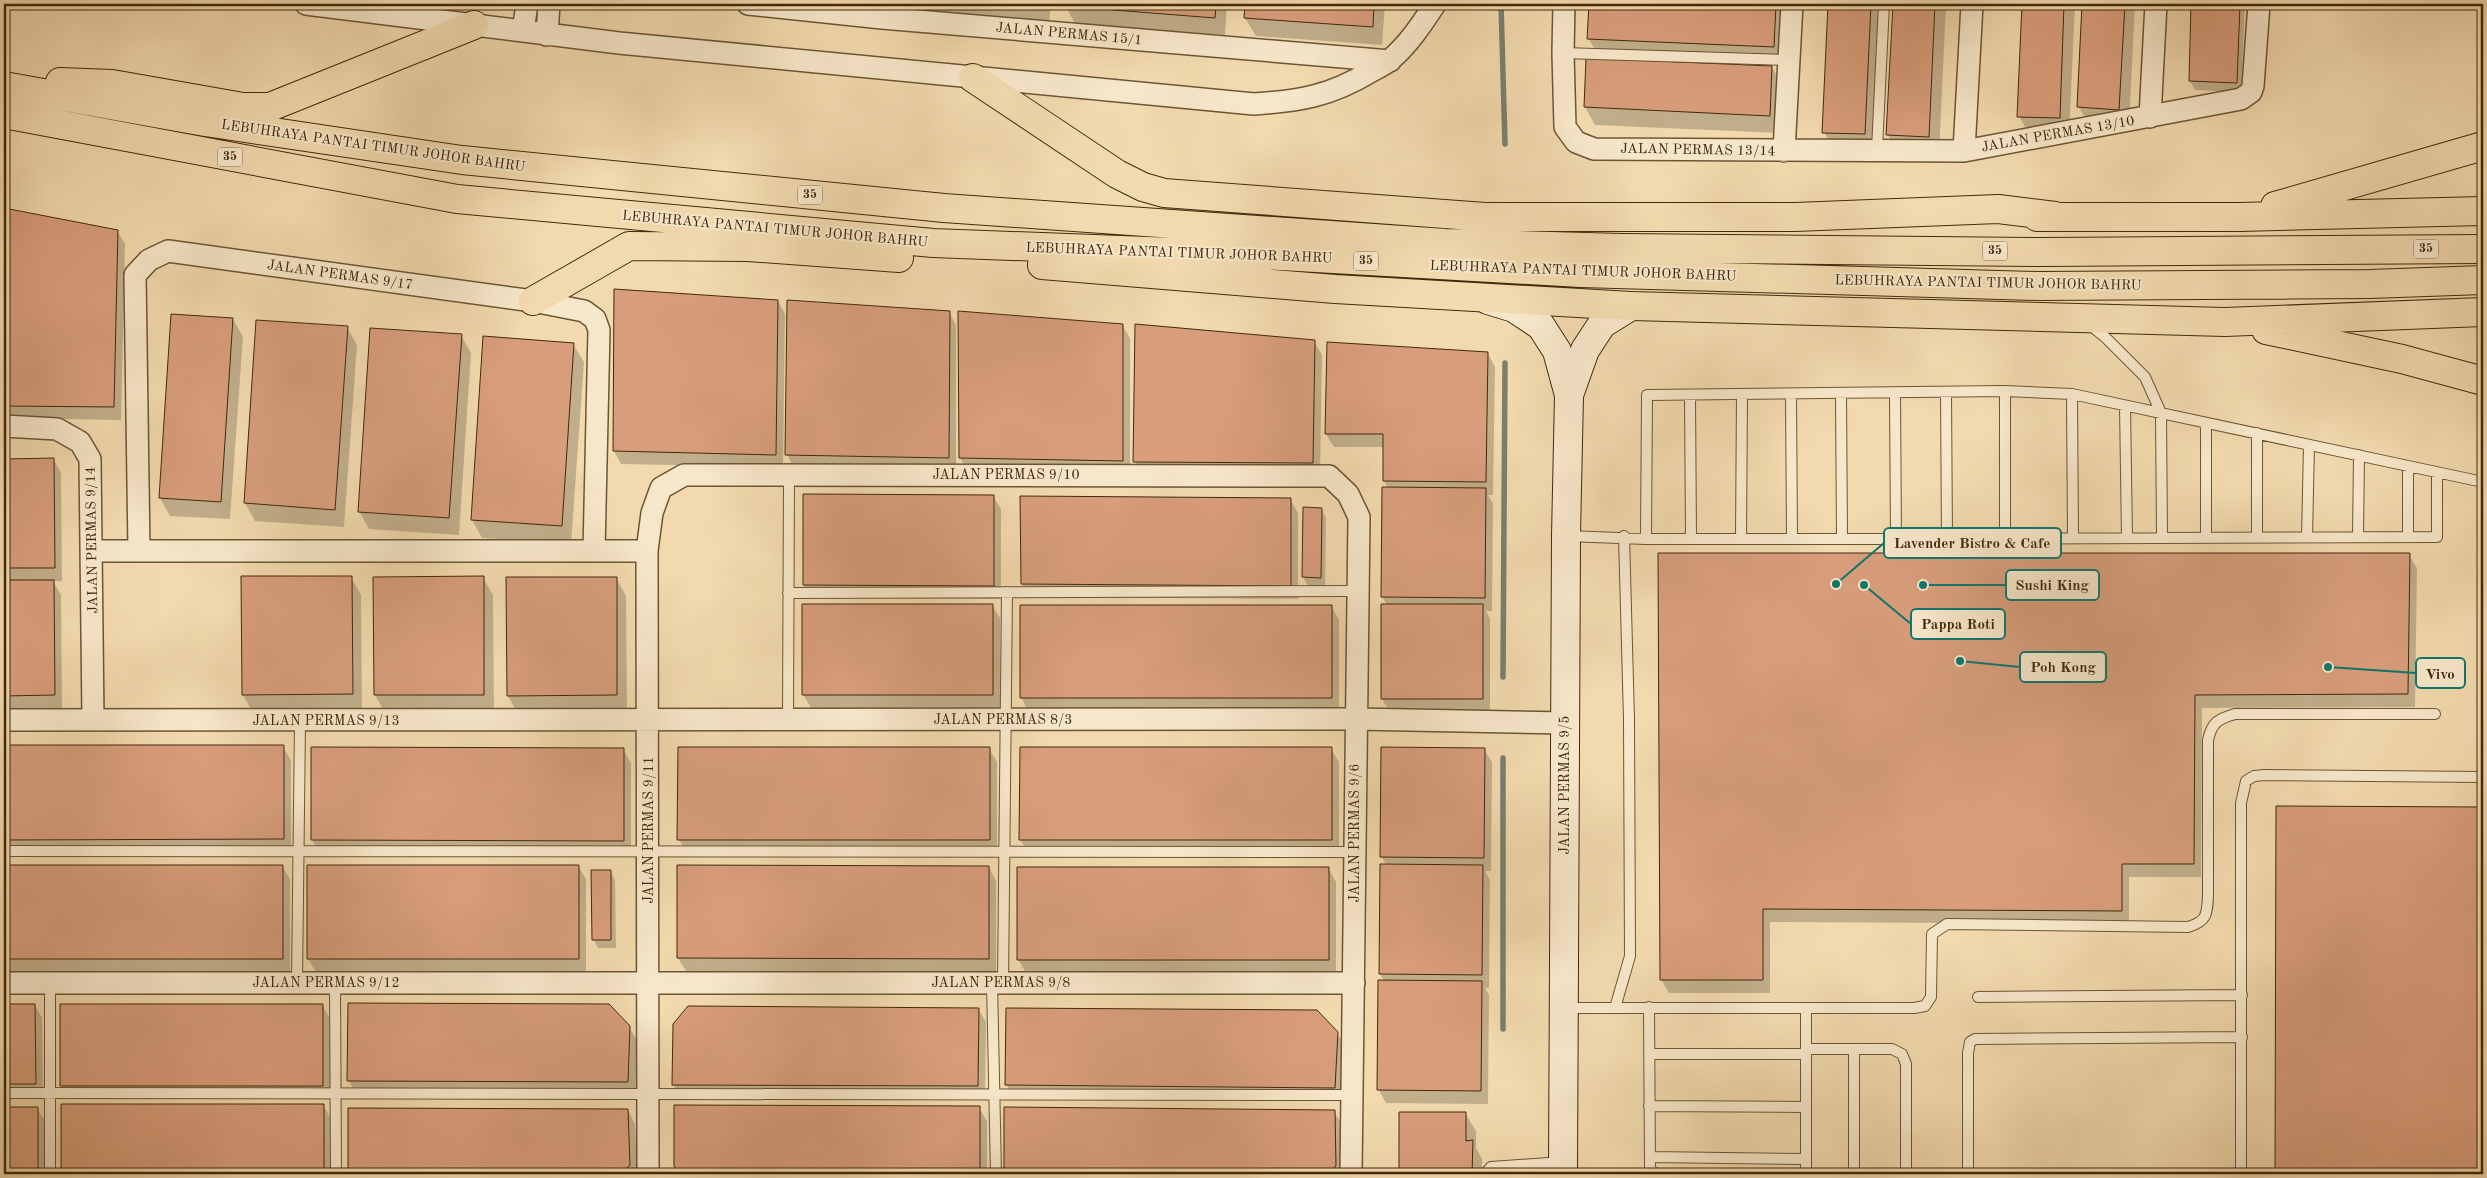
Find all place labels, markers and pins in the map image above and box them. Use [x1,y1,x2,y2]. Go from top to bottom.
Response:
callout: Lavender Bistro & Cafe [1884,528,2061,558]
callout: Sushi King [2006,570,2099,600]
callout: Pappa Roti [1911,609,2005,639]
callout: Poh Kong [2020,652,2106,682]
callout: Vivo [2416,658,2465,688]

